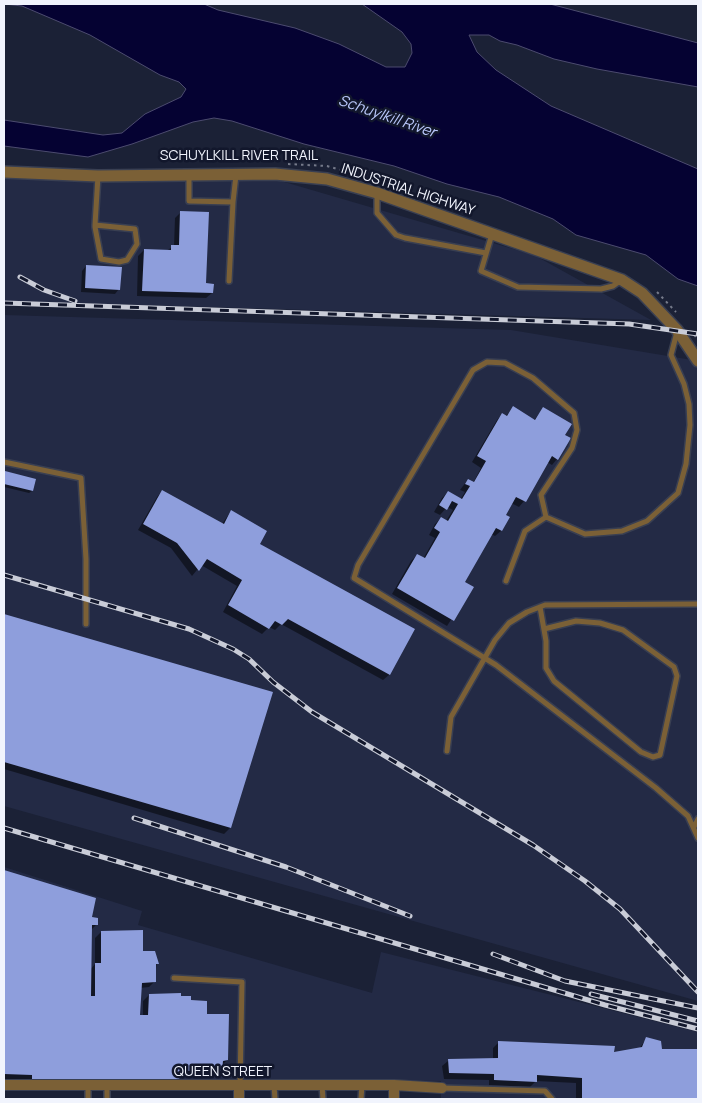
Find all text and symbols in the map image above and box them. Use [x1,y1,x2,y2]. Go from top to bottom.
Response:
water label: Schuylkill River [336,92,438,142]
street label: SCHUYLKILL RIVER TRAIL [160,148,318,164]
street label: INDUSTRIAL HIGHWAY [339,160,477,220]
street label: QUEEN STREET [174,1064,272,1080]

